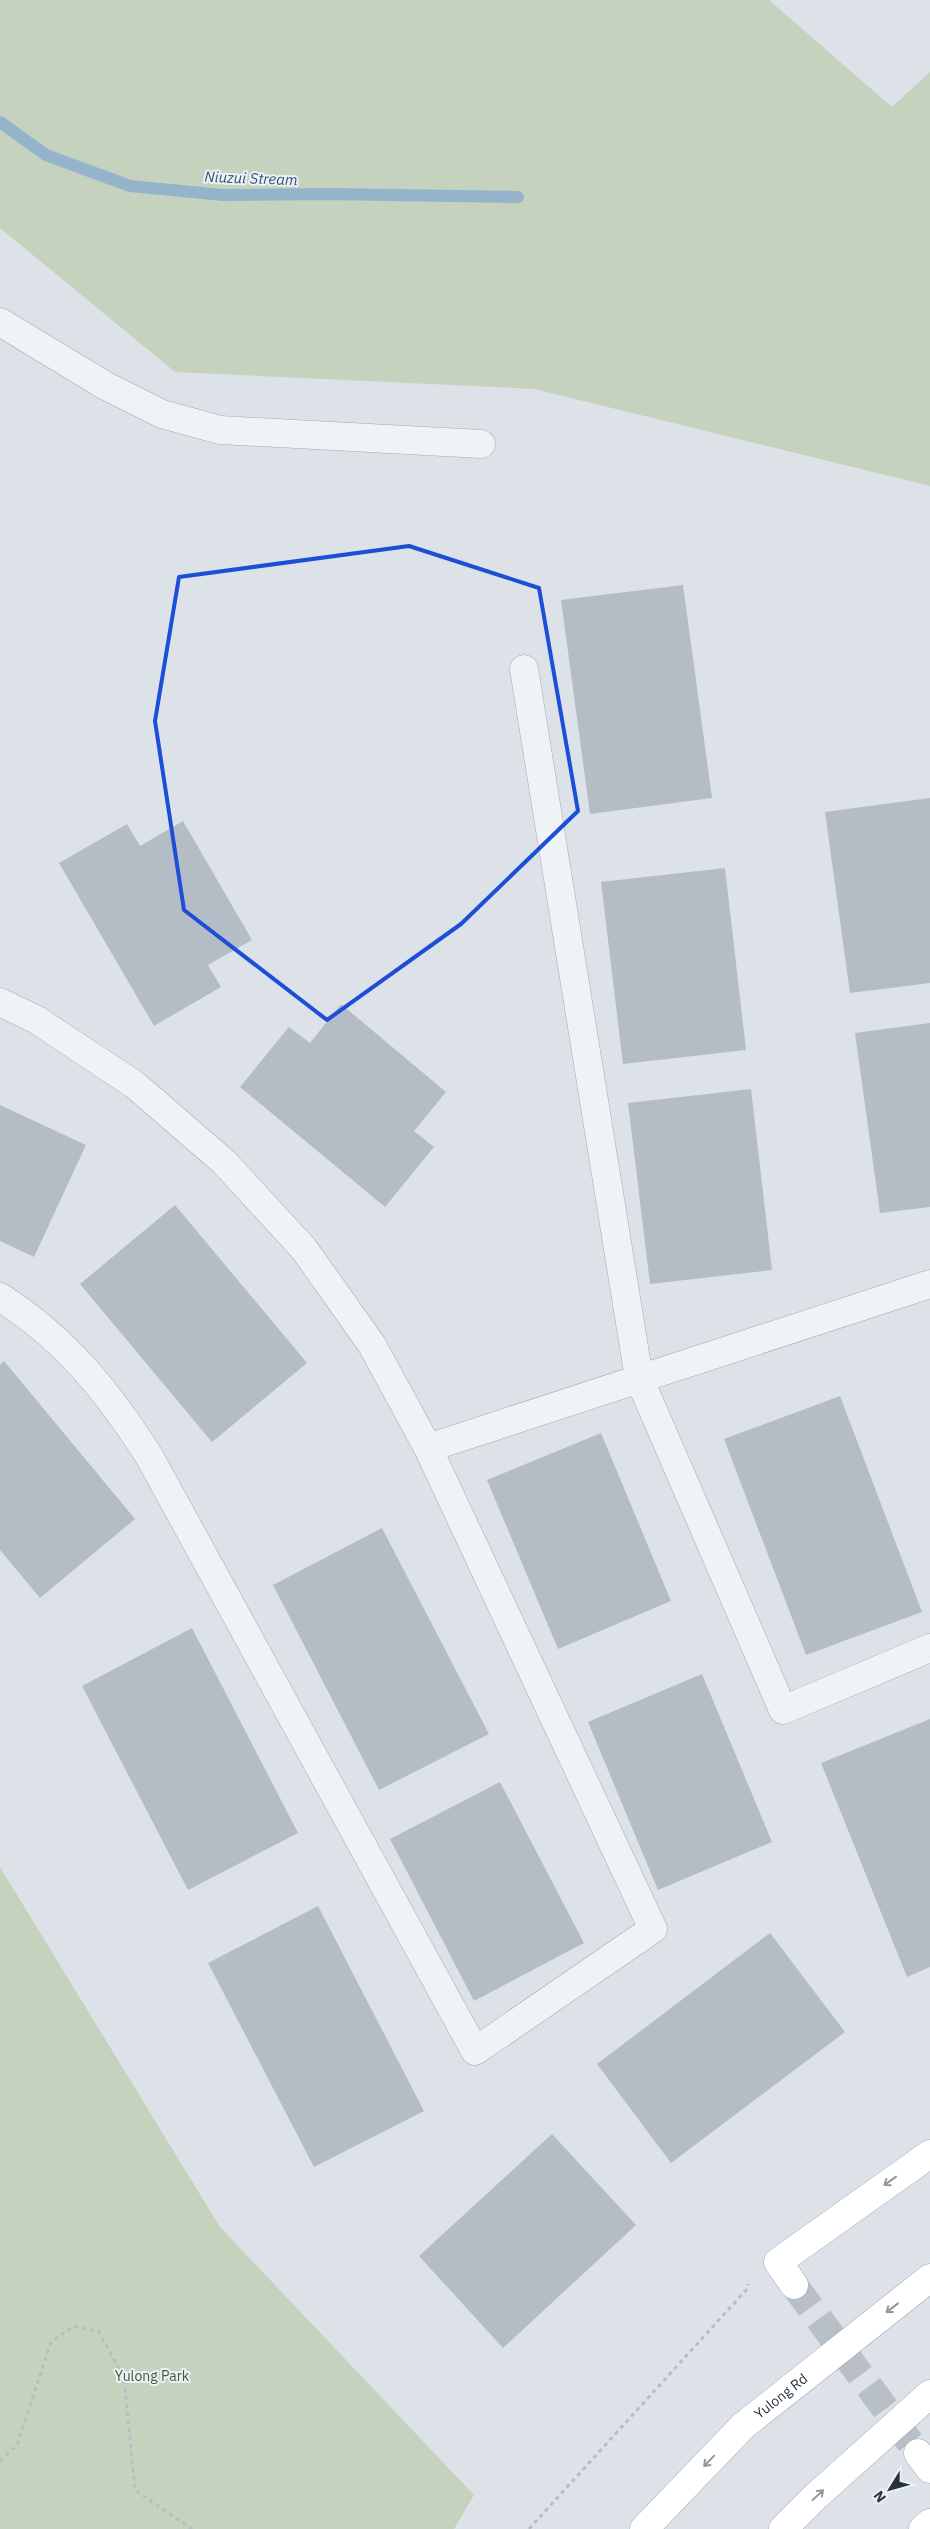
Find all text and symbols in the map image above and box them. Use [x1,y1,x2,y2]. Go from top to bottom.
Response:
water label: Niuzui Stream [204,167,298,189]
one-way arrow [883,2176,897,2186]
one-way arrow [886,2303,899,2314]
park label: Yulong Park [115,2367,190,2385]
street label: Yulong Rd [750,2370,811,2423]
one-way arrow [704,2454,716,2466]
north arrow [865,2464,915,2514]
text: N [869,2487,890,2506]
one-way arrow [811,2489,824,2501]

